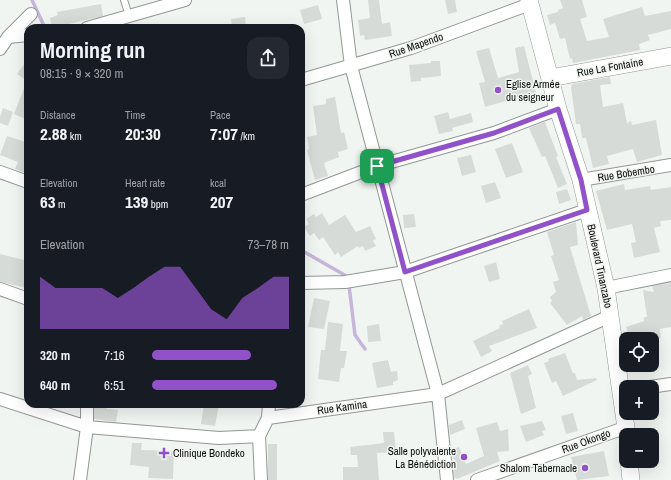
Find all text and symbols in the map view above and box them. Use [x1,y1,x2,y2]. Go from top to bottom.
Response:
street label: Rue Mapendo [387,29,445,61]
text: Morning run [40,35,145,65]
button: share [247,37,289,79]
street label: Rue La Fontaine [576,54,644,80]
text: 08:15 · 9 × 320 m [40,65,123,82]
place label: Eglise Armée du seigneur [506,77,560,104]
marker: Eglise Armée du seigneur [493,85,503,95]
text: Distance [40,108,76,122]
text: Time [125,108,145,122]
text: Pace [210,108,231,122]
text: 2.88 [40,122,67,145]
text: 20:30 [125,122,161,145]
text: 7:07 [210,122,238,145]
text: km [67,129,82,143]
text: /km [238,129,255,143]
pin [360,149,394,183]
icon: arrive [366,155,388,177]
street label: Rue Bobembo [596,162,656,184]
text: Elevation [40,176,78,190]
text: Heart rate [125,176,165,190]
text: kcal [210,176,226,190]
text: 63 [40,190,56,213]
text: 139 [125,190,148,213]
text: 207 [210,190,233,213]
text: m [56,197,66,211]
text: bpm [148,197,168,211]
street label: Boulevard Tinanzabo [584,223,616,309]
text: Elevation [40,236,84,253]
text: 73–78 m [248,236,289,253]
map controls [619,332,659,468]
button: locate [619,332,659,372]
text: 320 m [40,347,70,364]
text: 7:16 [104,347,125,364]
text: 640 m [40,377,70,394]
text: 6:51 [104,377,125,394]
button: + [619,380,659,420]
street label: Rue Kamina [316,397,368,417]
street label: Rue Okongo [560,426,612,456]
button: − [619,428,659,468]
place label: Salle polyvalente La Bénédiction [388,444,456,471]
place label: Clinique Bondeko [173,446,245,460]
marker: Clinique Bondeko [158,447,170,459]
marker: Salle polyvalente La Bénédiction [459,452,469,462]
place label: Shalom Tabernacle [500,461,577,475]
marker: Shalom Tabernacle [580,463,590,473]

